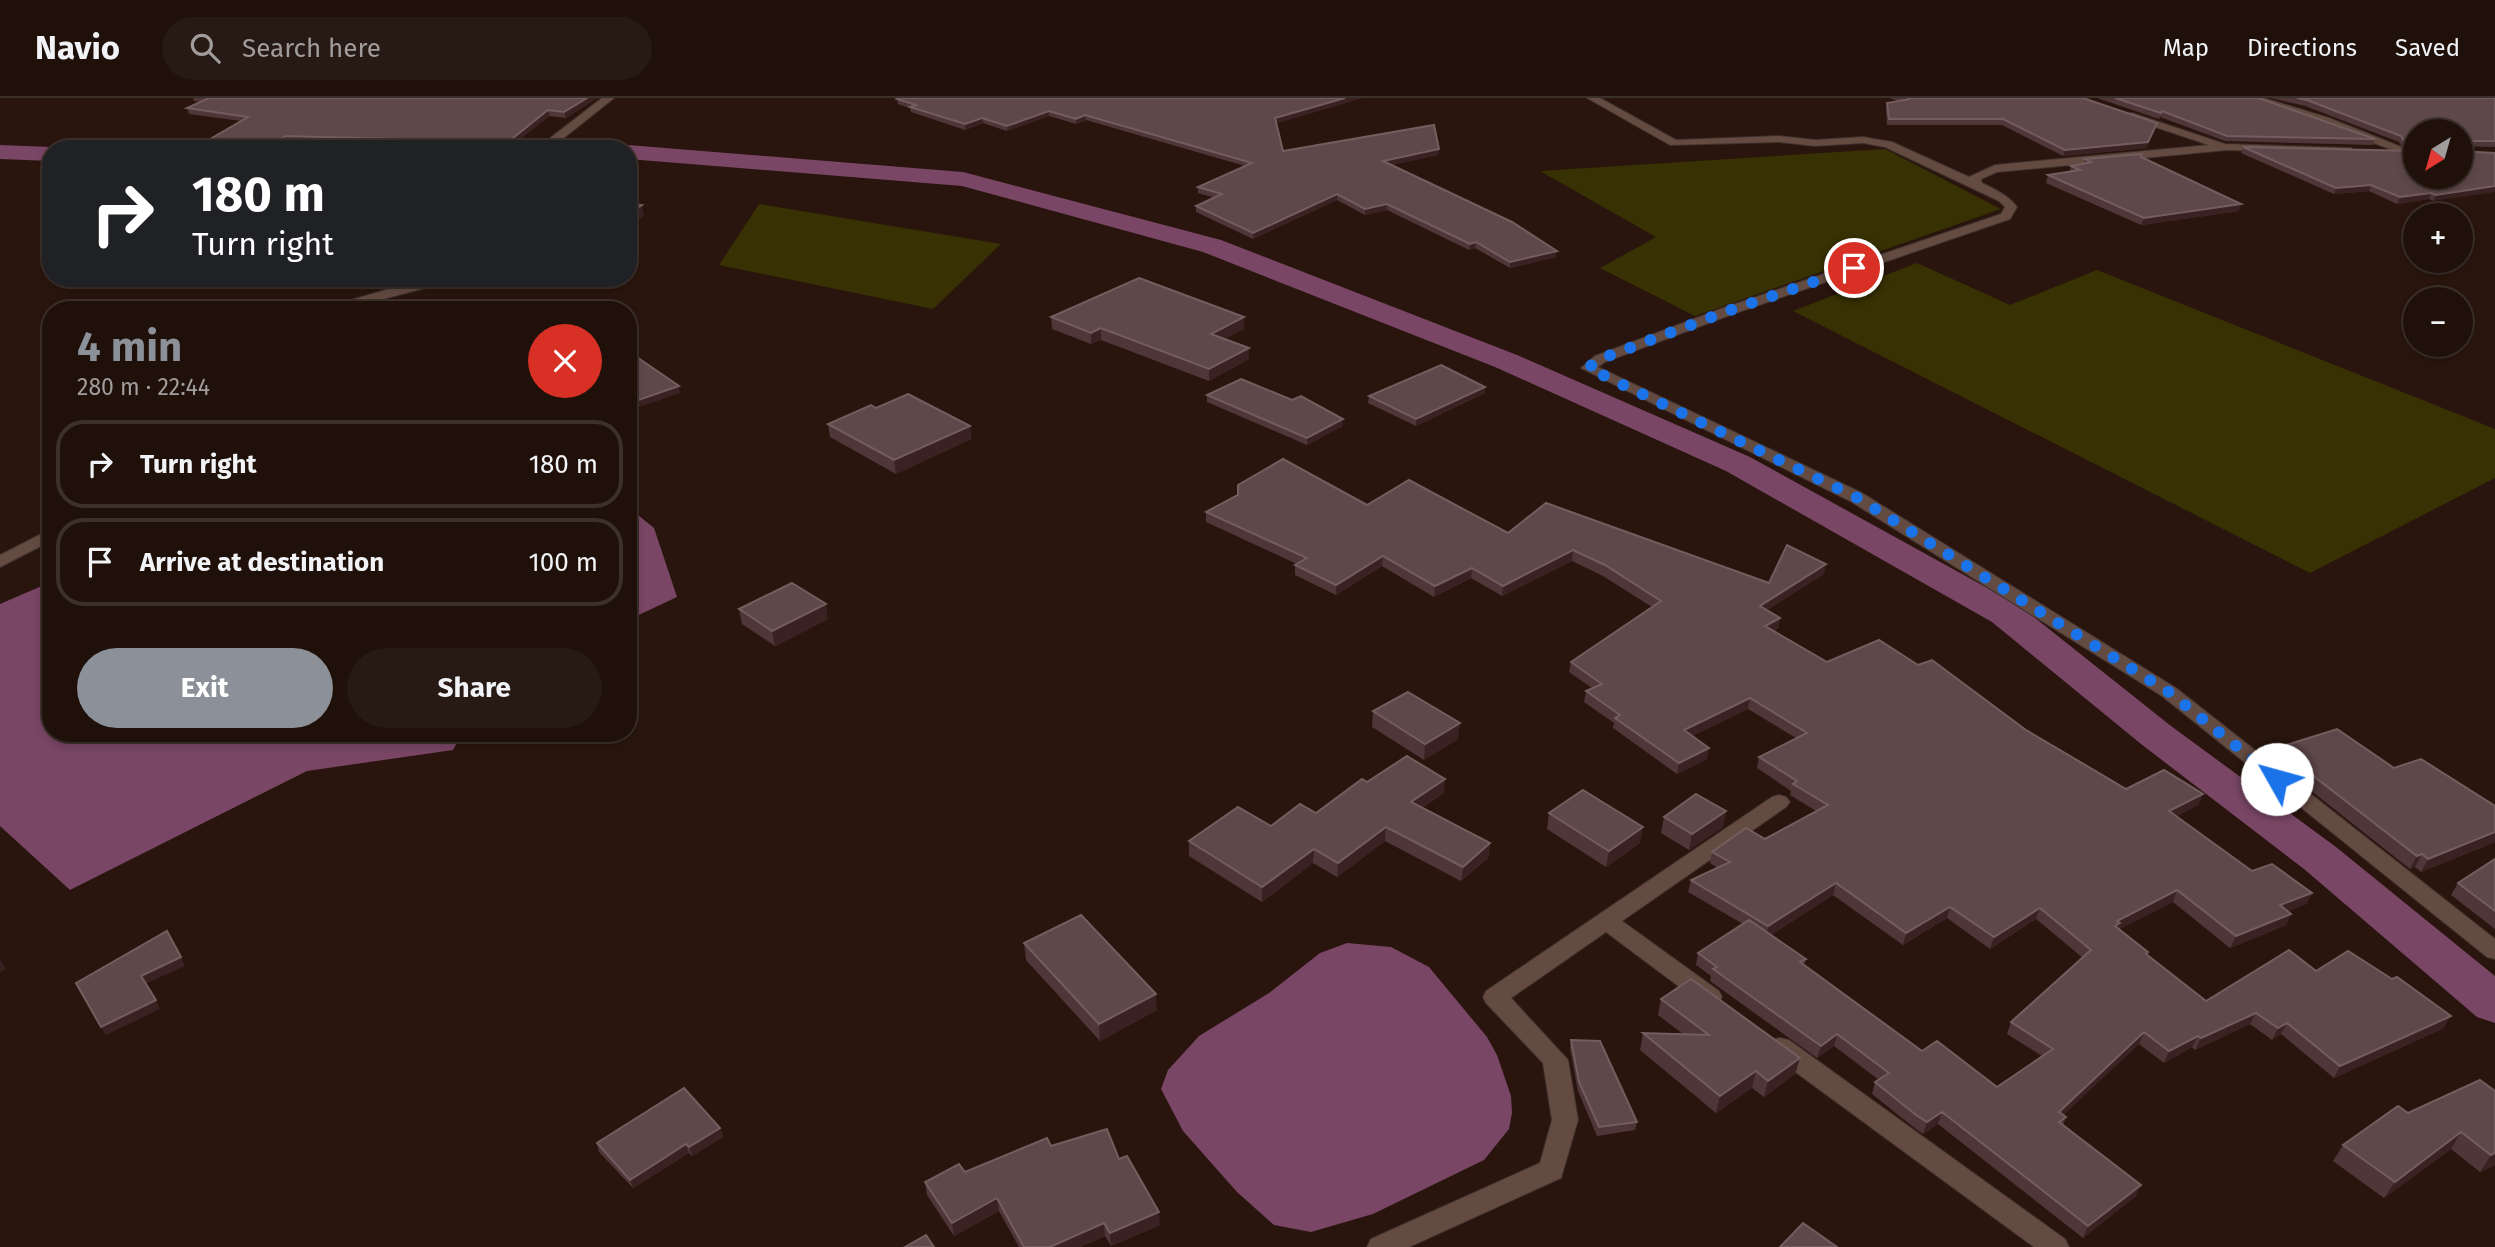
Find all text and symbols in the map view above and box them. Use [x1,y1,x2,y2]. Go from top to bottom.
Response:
search box [162,17,652,80]
text: Navio [35,28,120,68]
icon: search [186,29,224,67]
text: Search here [242,33,381,64]
text: Map [2163,34,2209,62]
text: Directions [2247,34,2357,62]
text: Saved [2395,34,2460,62]
north arrow [2403,119,2473,189]
map controls [2403,119,2473,357]
text: 180 m [192,165,325,224]
icon: right [77,168,168,259]
button: + [2403,203,2473,273]
text: Turn right [192,225,334,263]
pin [1824,238,1884,298]
icon: arrive [1835,249,1873,287]
button: − [2403,287,2473,357]
text: 4 min [77,322,182,372]
button: close [528,324,602,398]
text: 280 m · 22:44 [77,373,210,401]
icon: right [81,445,119,483]
text: Turn right [140,449,257,480]
text: 180 m [529,449,598,480]
icon: arrive [81,543,119,581]
text: Arrive at destination [140,547,384,578]
text: 100 m [529,547,598,578]
button: Exit [77,648,333,728]
button: Share [347,648,602,728]
position arrow [2240,742,2314,816]

